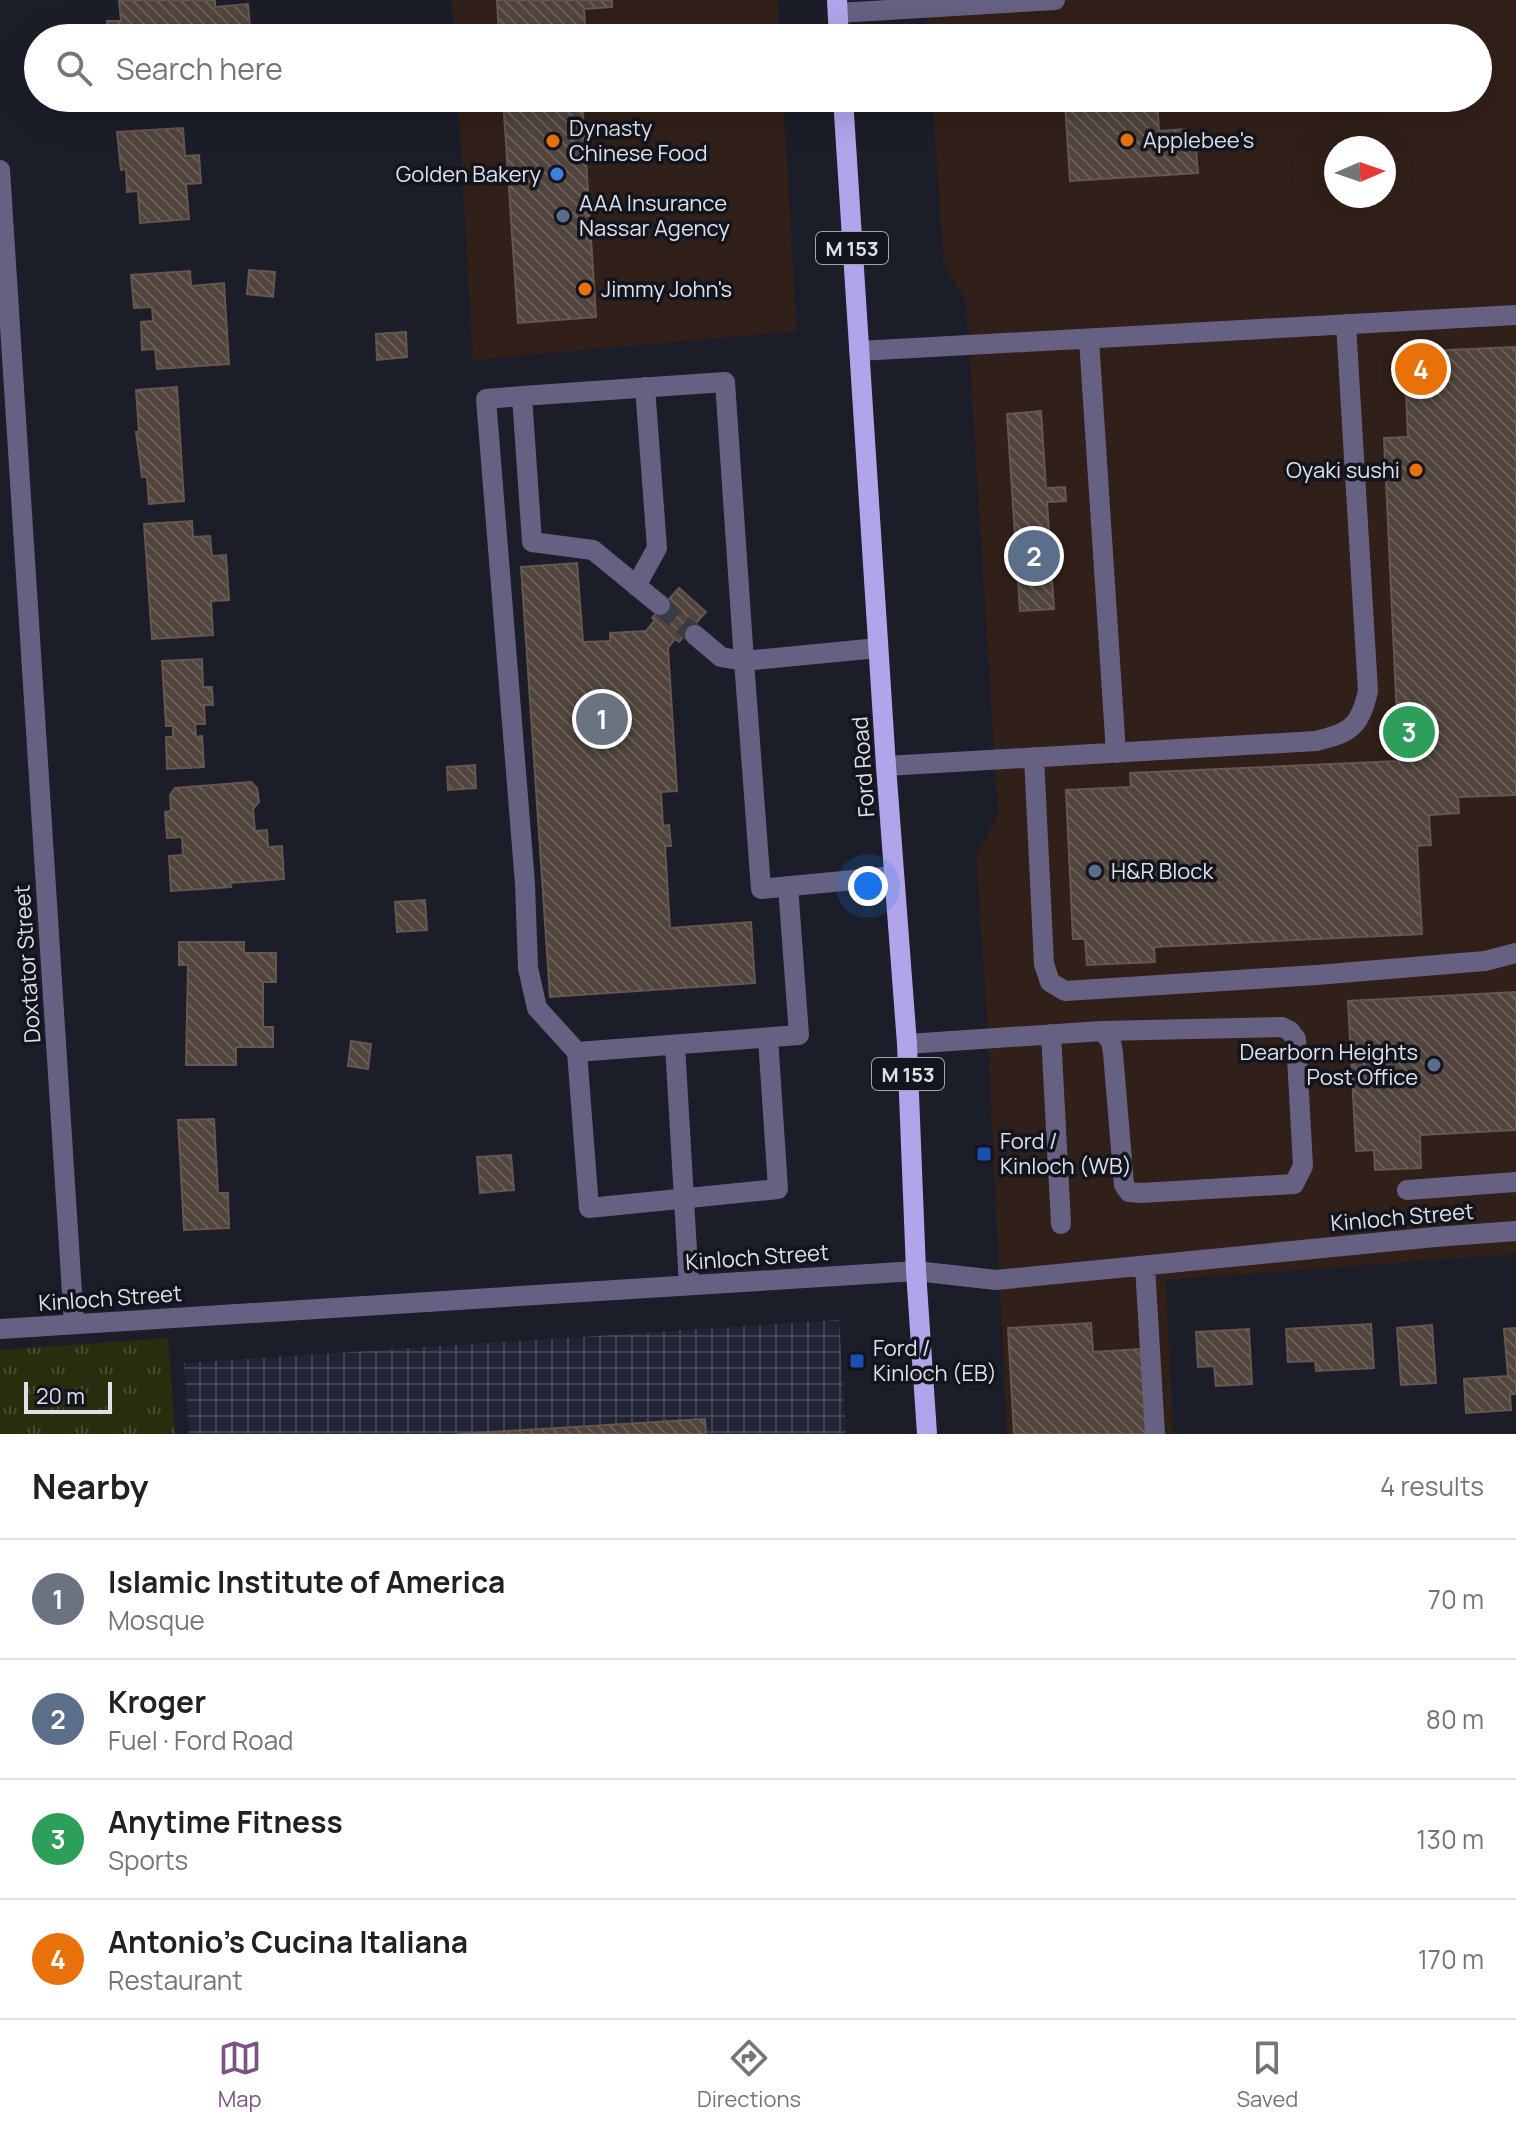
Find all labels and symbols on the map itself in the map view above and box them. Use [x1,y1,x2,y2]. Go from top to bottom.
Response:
place label: Dynasty Chinese Food [569,113,707,168]
place label: Applebee's [1143,125,1254,155]
marker: Applebee's [1118,131,1136,149]
marker: Dynasty Chinese Food [544,132,562,150]
north arrow [1324,136,1396,208]
place label: Golden Bakery [396,159,541,189]
marker: Golden Bakery [548,165,566,183]
place label: AAA Insurance Nassar Agency [579,188,730,243]
marker: AAA Insurance Nassar Agency [554,207,572,225]
road number: M 153 [816,232,888,264]
place label: Jimmy John's [601,274,732,304]
marker: Jimmy John's [576,280,594,298]
pin: 4 [1395,339,1447,399]
place label: Oyaki sushi [1286,455,1400,485]
marker: Oyaki sushi [1407,461,1425,479]
pin: 2 [1008,526,1060,586]
pin: 1 [576,689,628,749]
pin: 3 [1383,702,1435,762]
street label: Ford Road [845,716,881,818]
place label: H&R Block [1111,856,1214,886]
marker: H&R Block [1086,862,1104,880]
your location [848,866,888,906]
street label: Doxtator Street [6,884,47,1044]
place label: Dearborn Heights Post Office [1239,1037,1418,1092]
marker: Dearborn Heights Post Office [1425,1056,1443,1074]
road number: M 153 [872,1058,944,1090]
place label: Ford / Kinloch (WB) [1000,1126,1132,1181]
marker: Ford / Kinloch (WB) [975,1145,993,1163]
street label: Kinloch Street [1329,1196,1475,1238]
street label: Kinloch Street [684,1237,830,1277]
street label: Kinloch Street [37,1278,183,1318]
place label: Ford / Kinloch (EB) [873,1333,997,1388]
marker: Ford / Kinloch (EB) [848,1352,866,1370]
scale bar [24,1378,112,1414]

